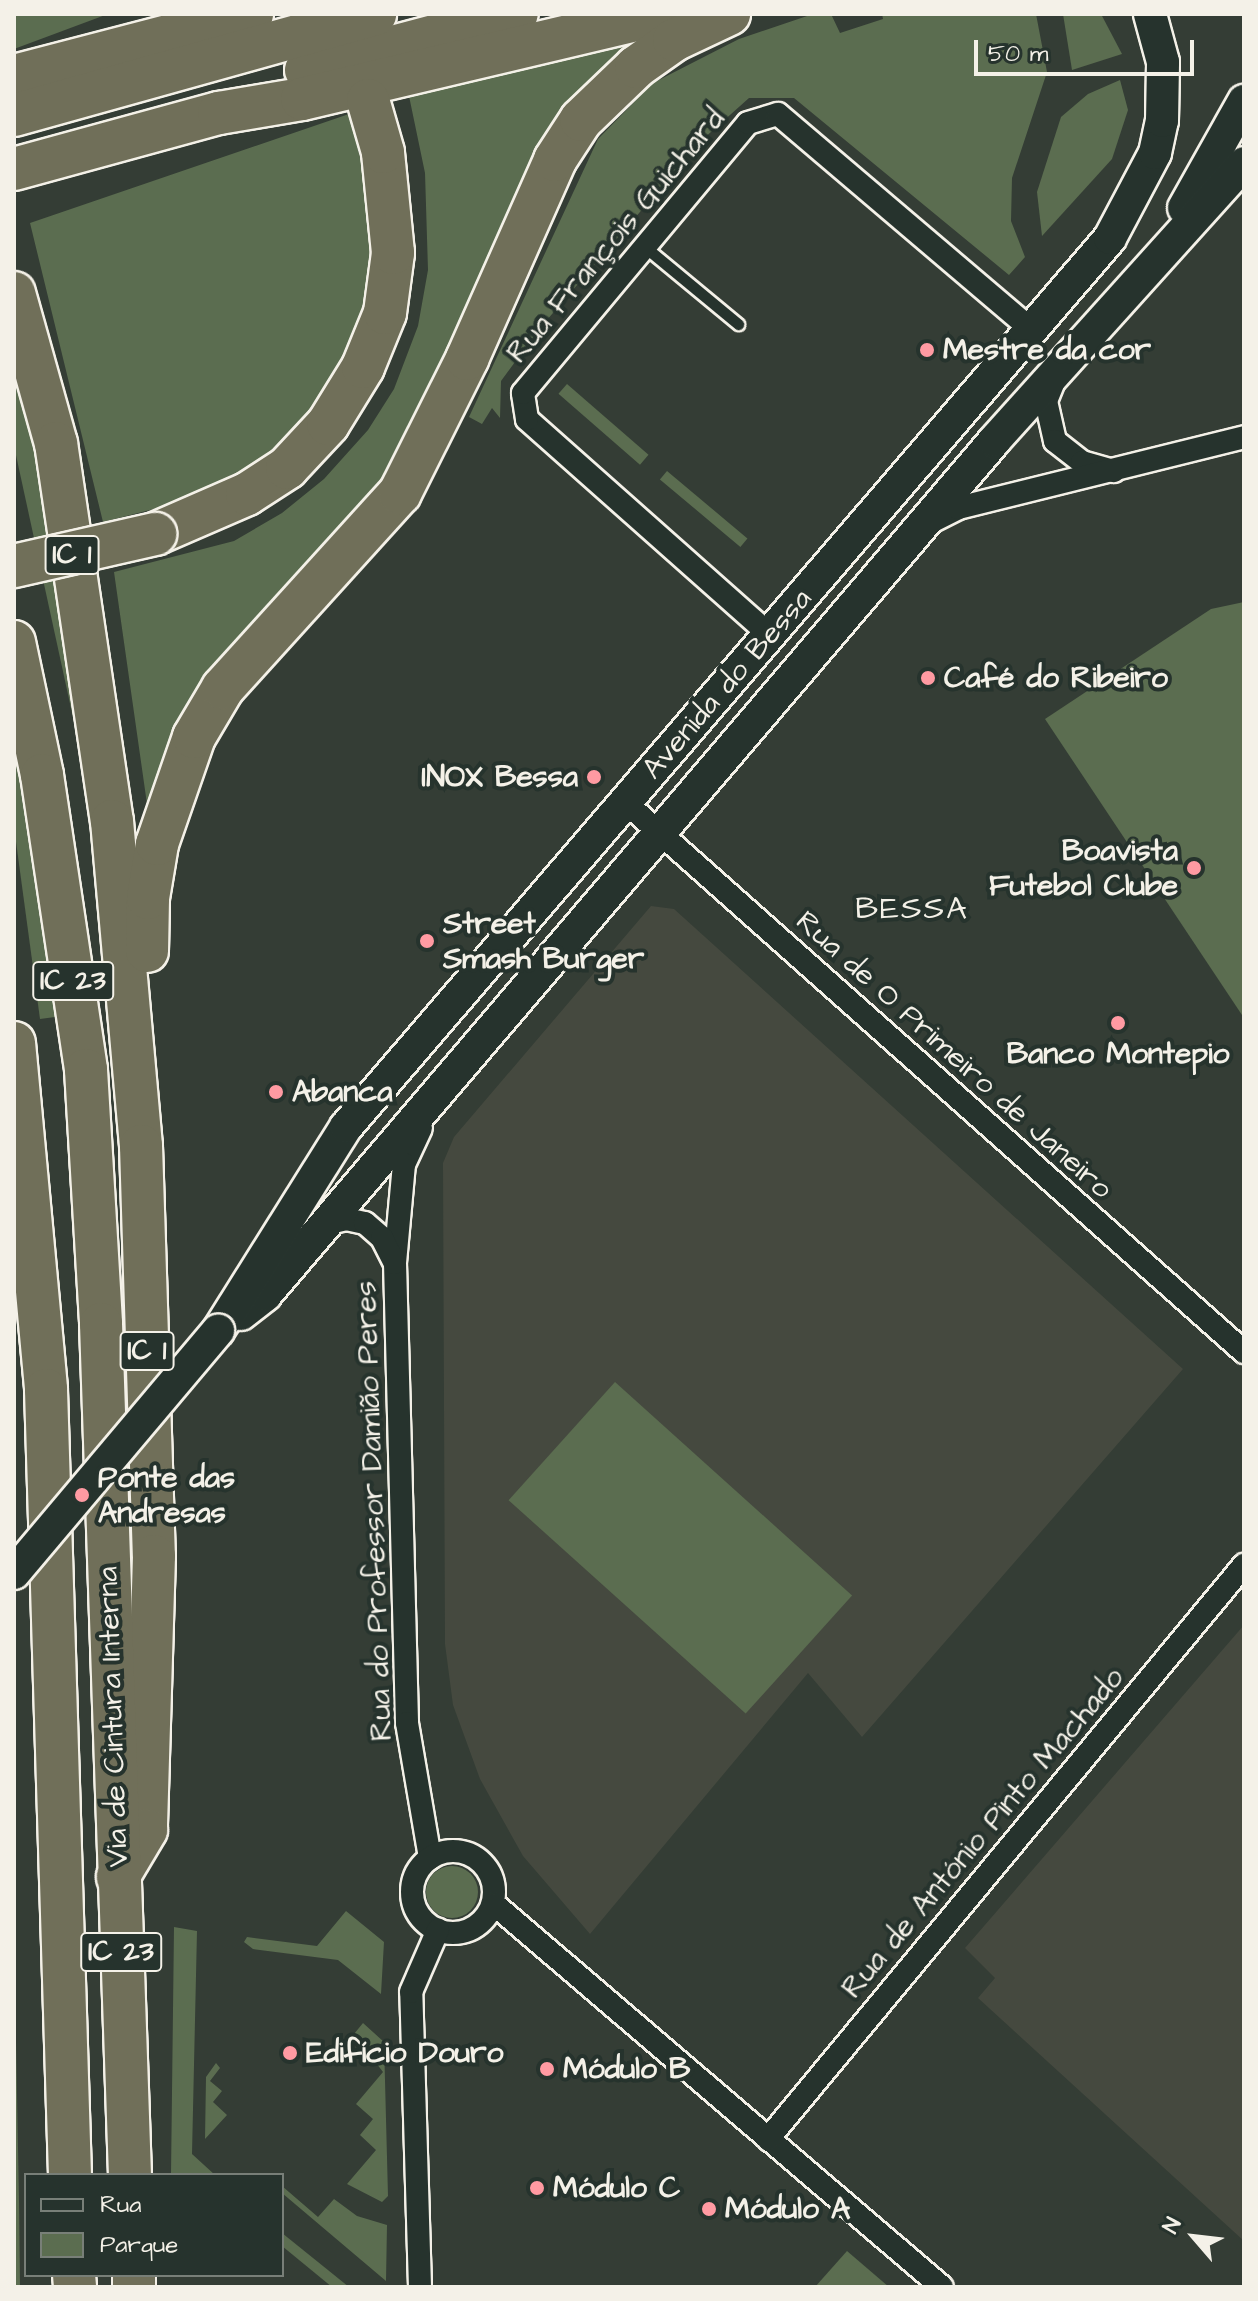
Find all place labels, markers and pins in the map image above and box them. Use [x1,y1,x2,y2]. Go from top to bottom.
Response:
place label: Mestre da cor [943,332,1151,368]
marker: Mestre da cor [918,341,936,359]
place label: Café do Ribeiro [944,660,1168,696]
marker: Café do Ribeiro [919,669,937,687]
place label: INOX Bessa [422,759,578,795]
marker: INOX Bessa [585,768,603,786]
place label: Boavista Futebol Clube [989,833,1178,904]
marker: Boavista Futebol Clube [1185,859,1203,877]
place label: Street Smash Burger [443,906,644,976]
marker: Street Smash Burger [418,932,436,950]
marker: Banco Montepio [1109,1014,1127,1032]
place label: Banco Montepio [1007,1036,1229,1072]
place label: Abanca [292,1074,393,1110]
marker: Abanca [267,1083,285,1101]
place label: Ponte das Andresas [98,1460,235,1530]
marker: Ponte das Andresas [73,1486,91,1504]
place label: Edifício Douro [306,2035,503,2071]
marker: Edifício Douro [281,2044,299,2062]
place label: Módulo B [563,2051,690,2087]
marker: Módulo B [538,2060,556,2078]
place label: Módulo C [553,2170,680,2206]
marker: Módulo C [528,2179,546,2197]
place label: Módulo A [725,2191,850,2227]
marker: Módulo A [700,2200,718,2218]

